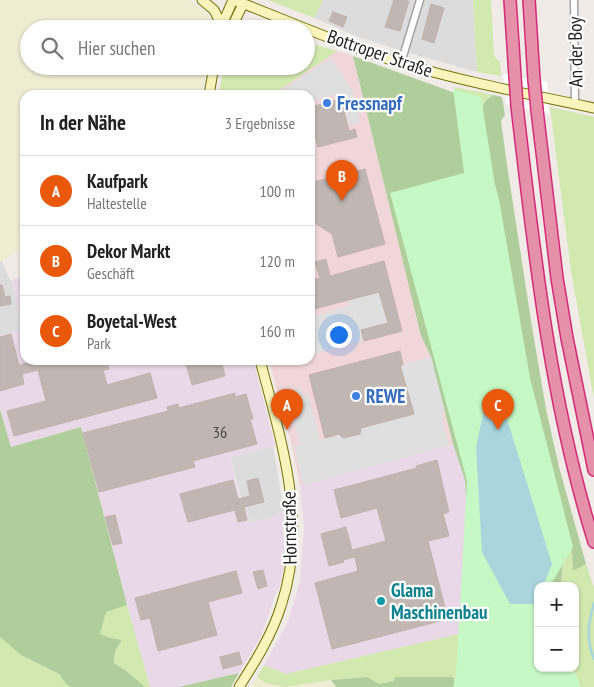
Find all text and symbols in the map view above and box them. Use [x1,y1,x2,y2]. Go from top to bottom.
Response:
street label: An der Boy [562,16,588,88]
search box [20,20,315,75]
street label: Bottroper Straße [324,24,436,82]
icon: search [38,34,66,62]
text: Hier suchen [78,36,155,60]
place label: Fressnapf [337,91,403,115]
marker: Fressnapf [321,97,333,109]
text: In der Nähe [40,109,126,136]
text: 3 Ergebnisse [225,113,295,133]
pin: B [326,160,358,201]
text: Kaufpark [87,169,148,193]
text: A [52,181,60,201]
text: 100 m [260,181,295,201]
text: Haltestelle [87,193,147,213]
text: Dekor Markt [87,239,170,263]
text: B [52,251,60,271]
text: 120 m [260,251,295,271]
text: Geschäft [87,263,134,283]
text: Boyetal-West [87,309,177,333]
text: C [52,321,60,341]
text: 160 m [260,321,295,341]
your location [326,322,352,348]
text: Park [87,333,111,353]
place label: REWE [366,384,406,408]
pin: A [271,389,303,430]
pin: C [482,389,514,430]
marker: REWE [350,390,362,402]
house number: 36 [213,422,227,442]
street label: Hornstraße [276,491,302,565]
place label: Glama Maschinenbau [391,578,488,624]
map controls [534,582,579,672]
button: + [534,582,579,627]
marker: Glama Maschinenbau [375,595,387,607]
button: − [534,627,579,672]

